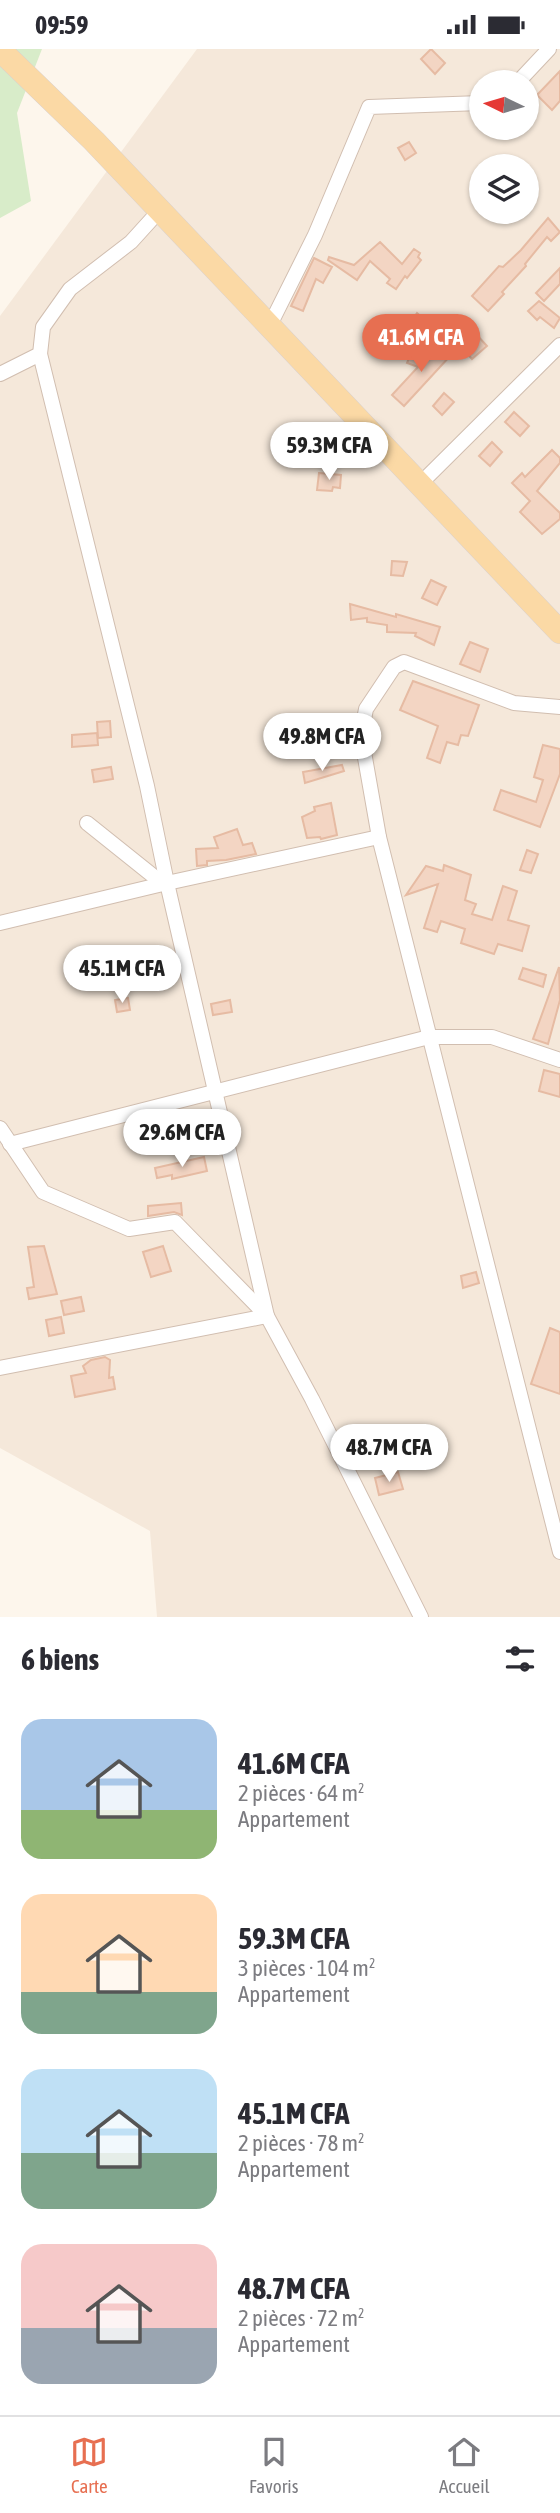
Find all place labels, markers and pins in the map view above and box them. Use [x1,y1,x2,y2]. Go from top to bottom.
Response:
pin: 41.6M CFA [341,315,501,374]
pin: 59.3M CFA [249,423,409,482]
pin: 49.8M CFA [242,713,402,773]
pin: 45.1M CFA [42,946,202,1005]
pin: 29.6M CFA [102,1109,262,1169]
pin: 48.7M CFA [309,1425,469,1484]

